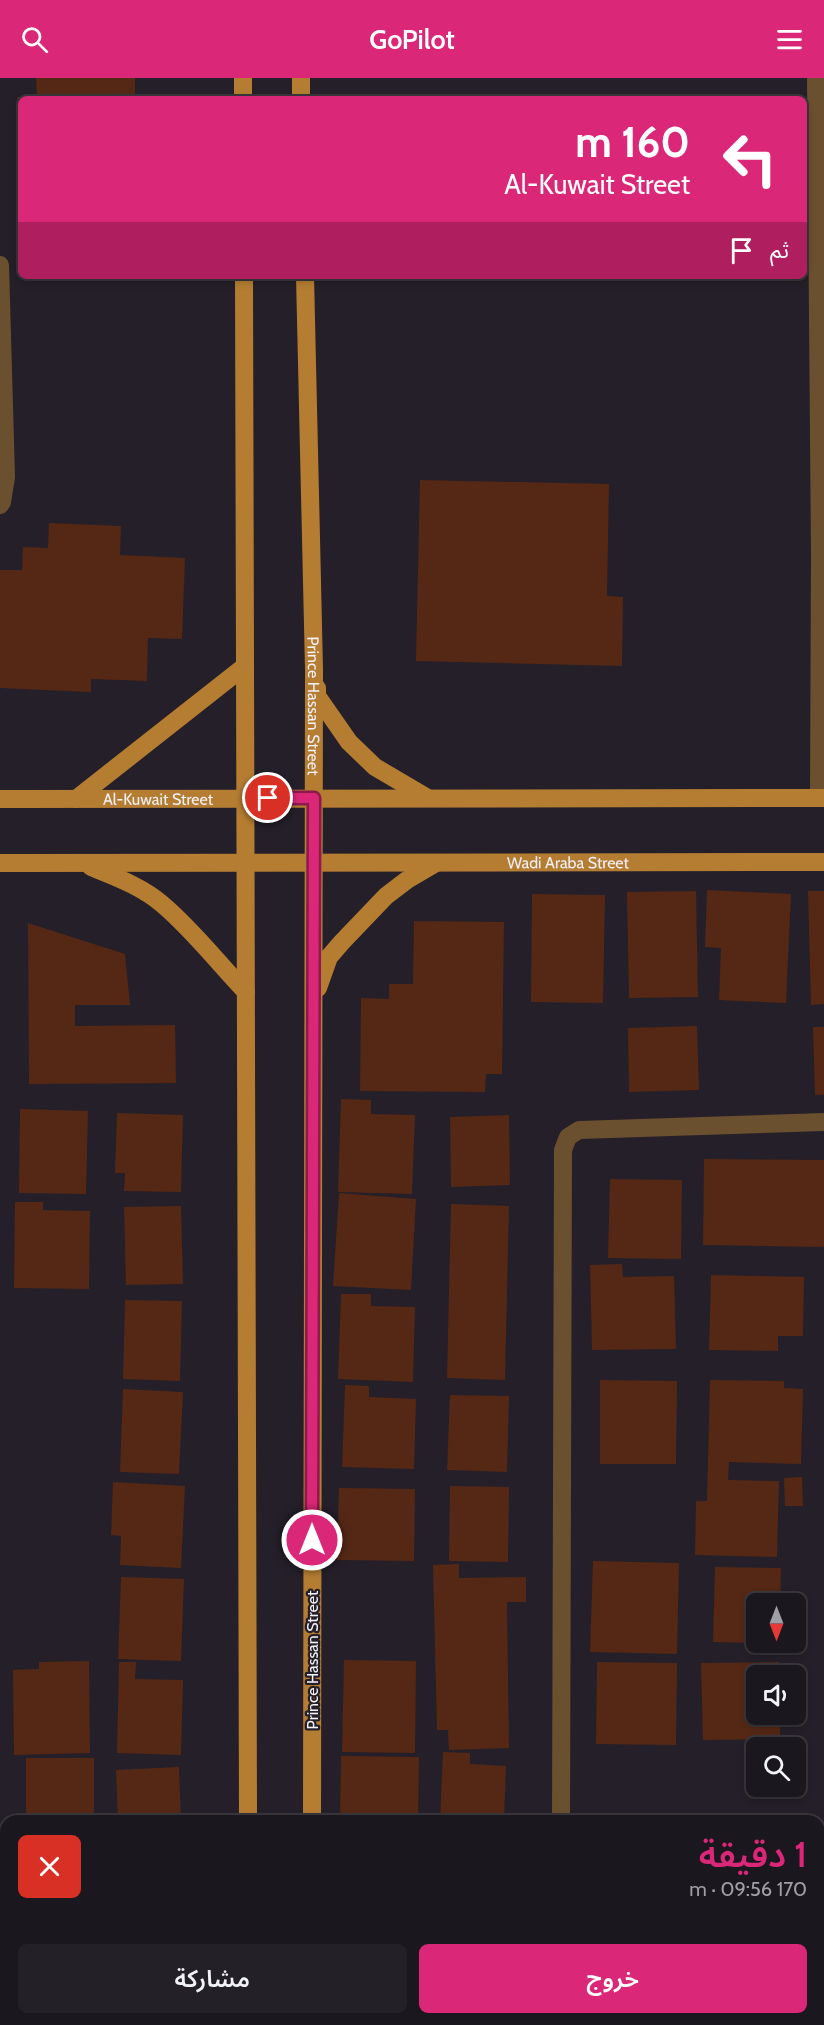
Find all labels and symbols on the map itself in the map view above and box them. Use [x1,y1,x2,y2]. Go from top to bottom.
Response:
street label: Prince Hassan Street [304,636,324,776]
pin [242,772,293,823]
street label: Al-Kuwait Street [103,789,214,808]
street label: Wadi Araba Street [507,853,630,872]
position arrow [280,1508,344,1572]
street label: Prince Hassan Street [303,1590,322,1729]
north arrow [746,1593,806,1653]

